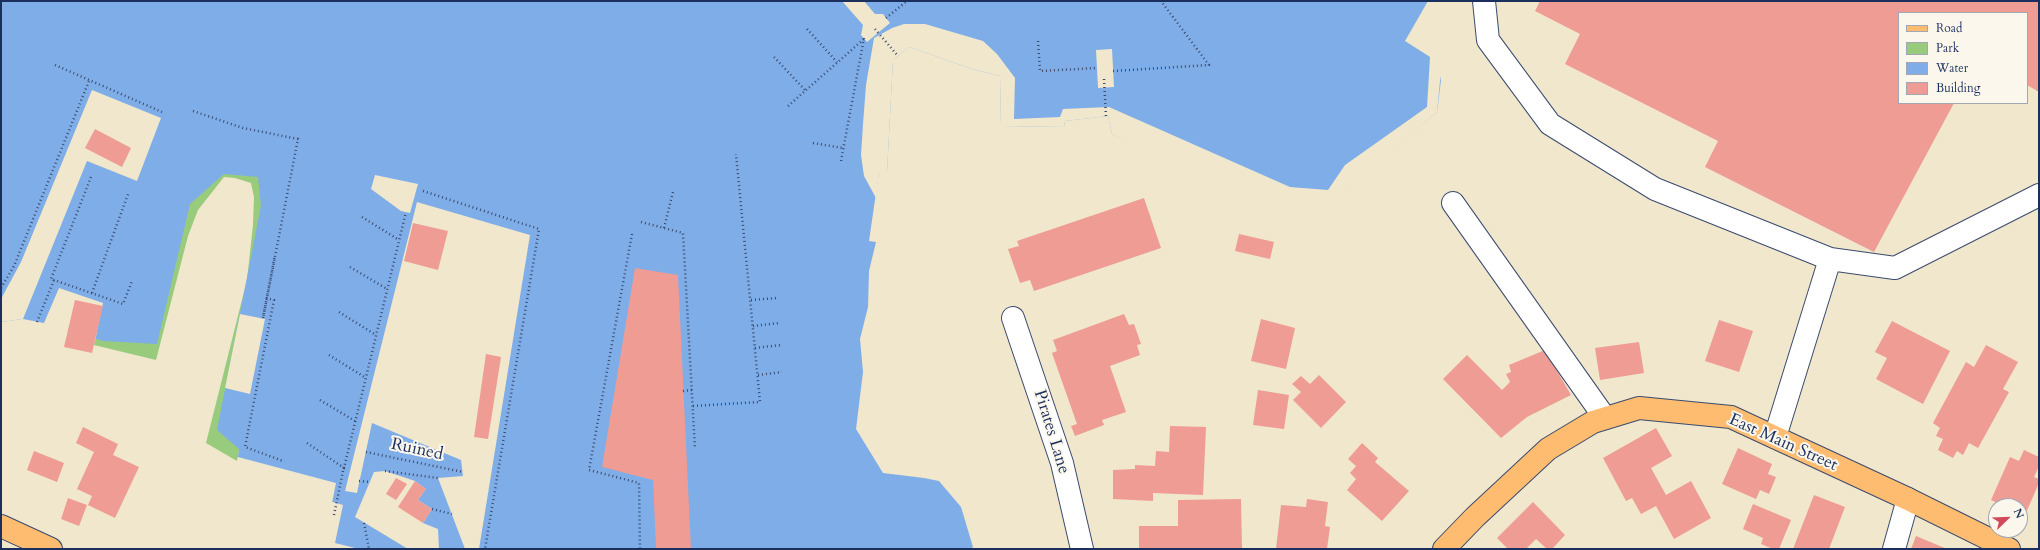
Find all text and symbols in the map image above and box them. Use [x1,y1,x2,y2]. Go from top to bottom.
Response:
legend [1898,12,2028,104]
text: Road [1936,20,1962,36]
text: Park [1936,40,1959,56]
text: Water [1936,60,1968,76]
text: Building [1936,80,1980,96]
street label: Pirates Lane [1029,388,1073,476]
street label: East Main Street [1726,410,1840,476]
street label: Ruined [389,435,445,465]
north arrow [1988,498,2028,538]
text: N [2010,506,2027,521]

